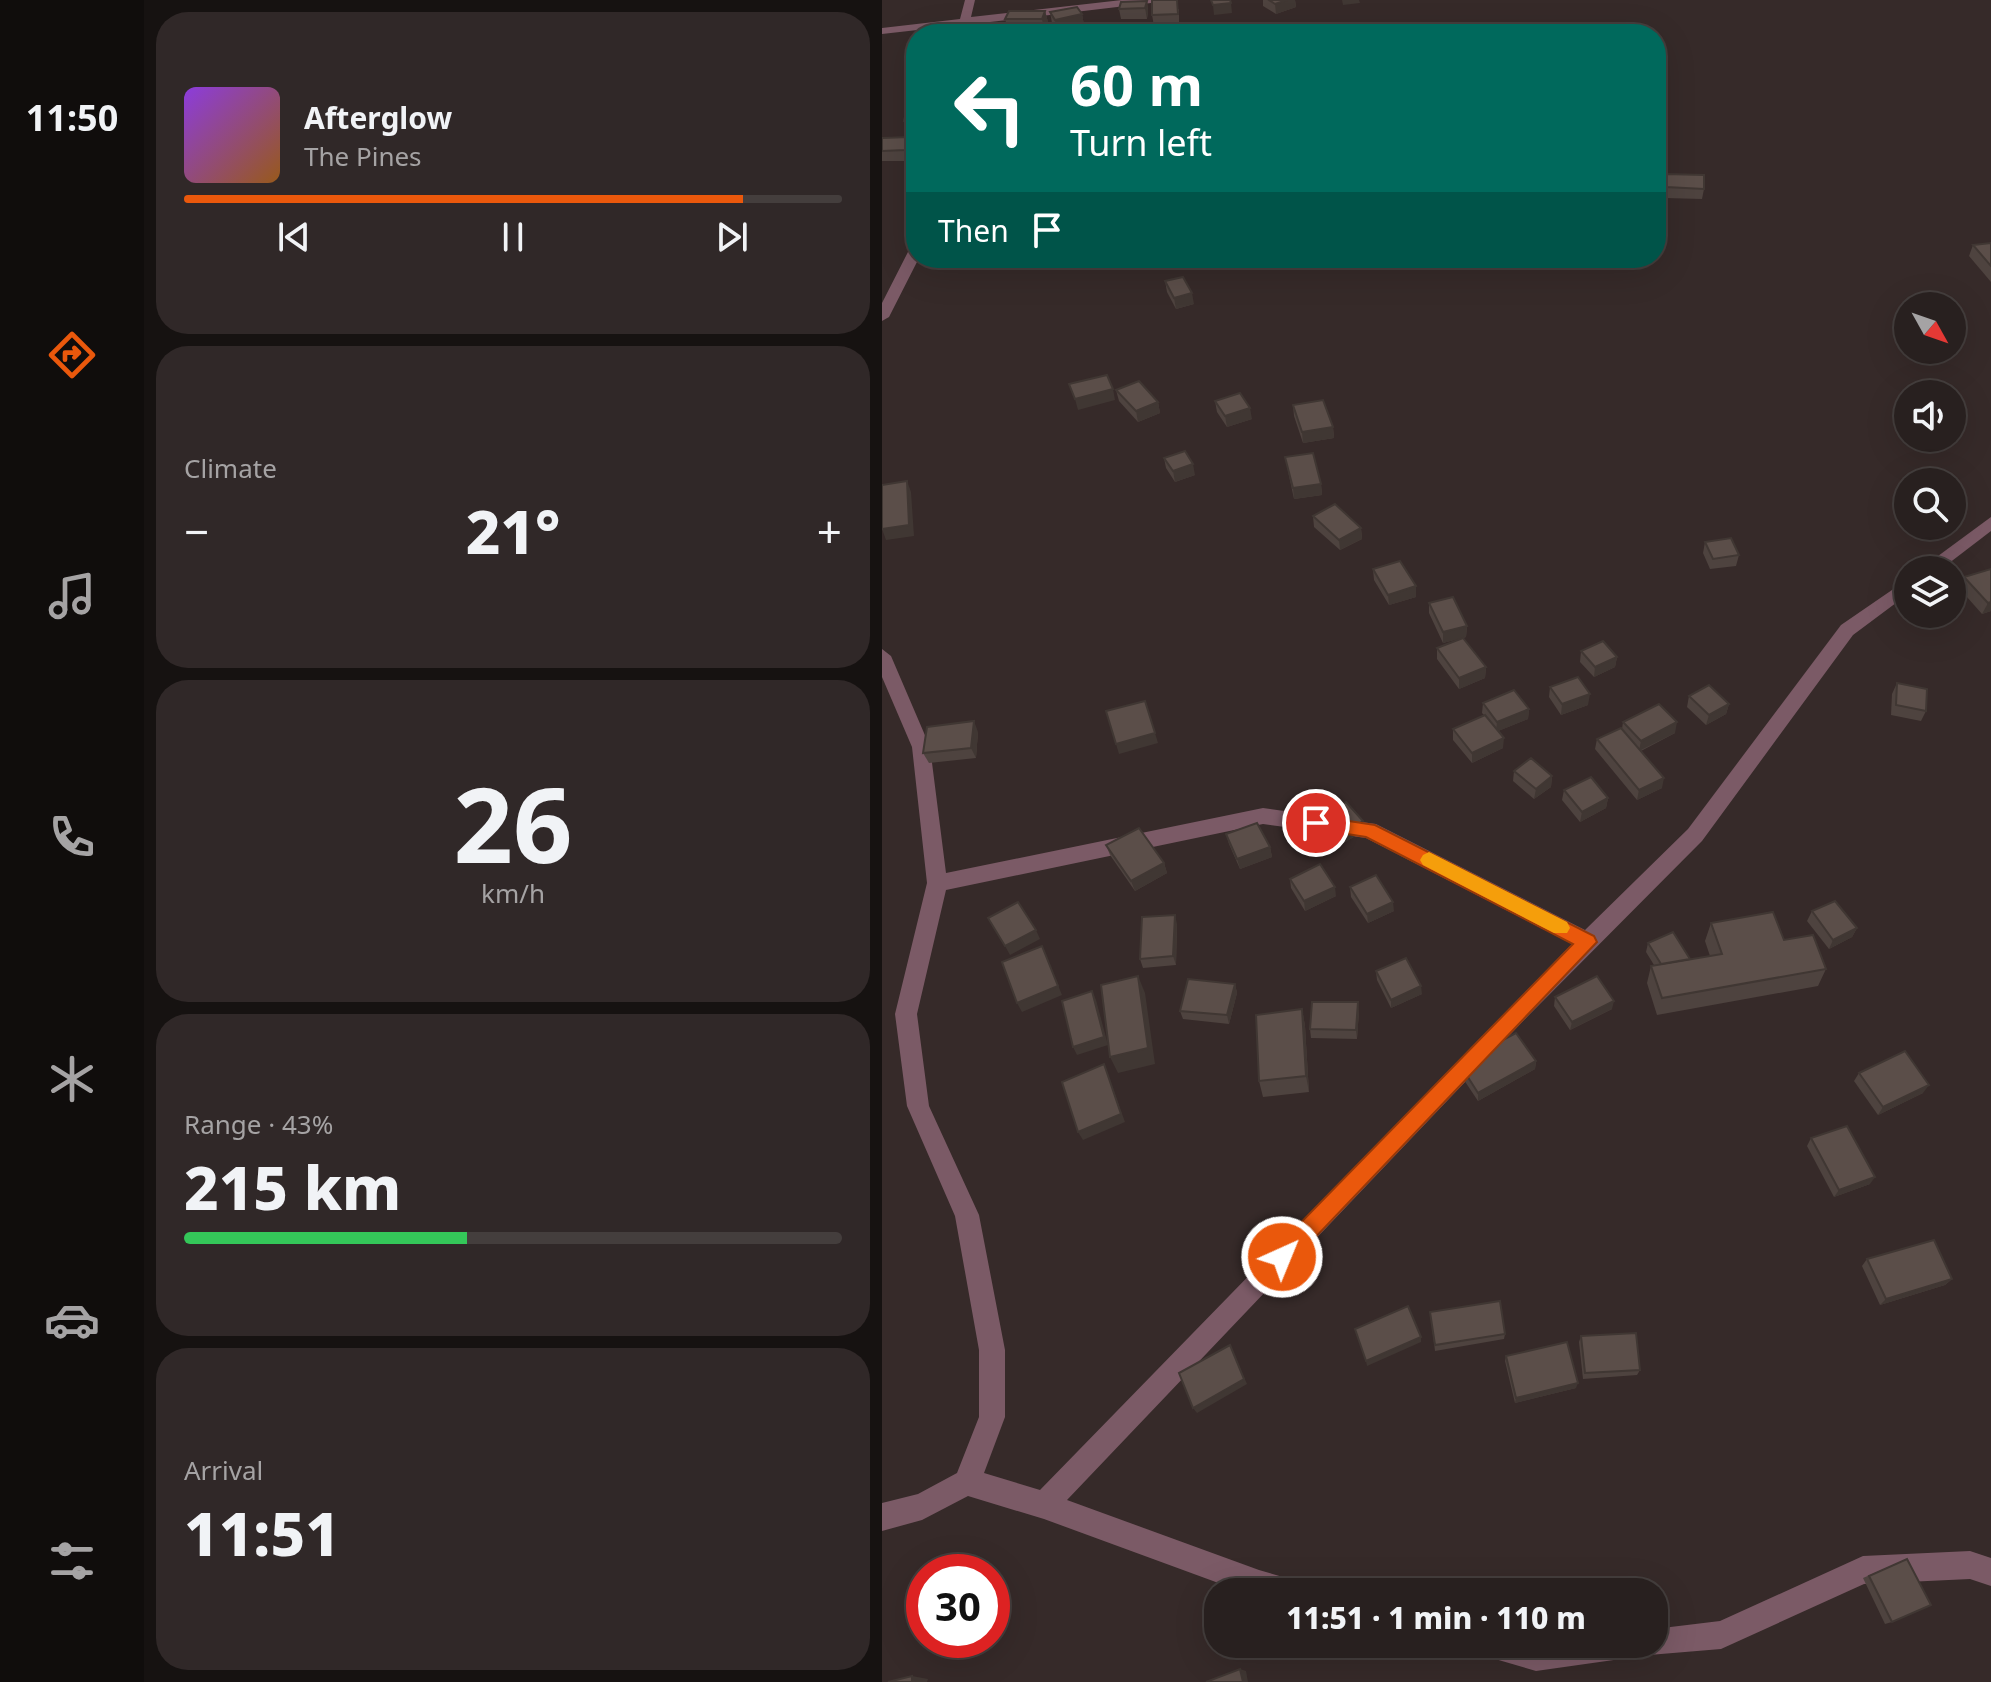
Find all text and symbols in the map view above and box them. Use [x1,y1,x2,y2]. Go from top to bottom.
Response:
text: 60 m [1070,46,1203,122]
icon: left [938,56,1042,160]
text: 11:50 [26,93,118,142]
text: Afterglow [304,97,452,138]
text: Turn left [1070,118,1212,167]
text: The Pines [304,138,422,174]
icon: arrive [1025,208,1069,252]
text: Then [938,210,1009,251]
icon: previous [272,215,316,259]
icon: pause [491,215,535,259]
icon: next [710,215,754,259]
north arrow [1894,292,1966,364]
map controls [1894,292,1966,628]
icon: directions [44,327,100,383]
button: sound [1894,380,1966,452]
text: Climate [184,450,277,486]
button: search [1894,468,1966,540]
text: 21° [466,490,560,572]
text: − [184,501,209,561]
text: + [817,501,842,561]
button: layers [1894,556,1966,628]
icon: music [44,568,100,624]
text: 26 [454,752,572,893]
pin [1282,789,1350,857]
icon: arrive [1294,801,1338,845]
icon: phone [44,809,100,865]
text: km/h [481,875,545,911]
icon: climate [44,1051,100,1107]
text: Range · 43% [184,1106,333,1142]
text: 215 km [184,1146,401,1228]
position arrow [1240,1215,1324,1299]
icon: car [44,1292,100,1348]
text: Arrival [184,1452,263,1488]
text: 11:51 [184,1492,340,1574]
icon: filters [44,1533,100,1589]
speed limit sign: 30 [906,1554,1010,1658]
text: 11:51 · 1 min · 110 m [1286,1597,1586,1638]

